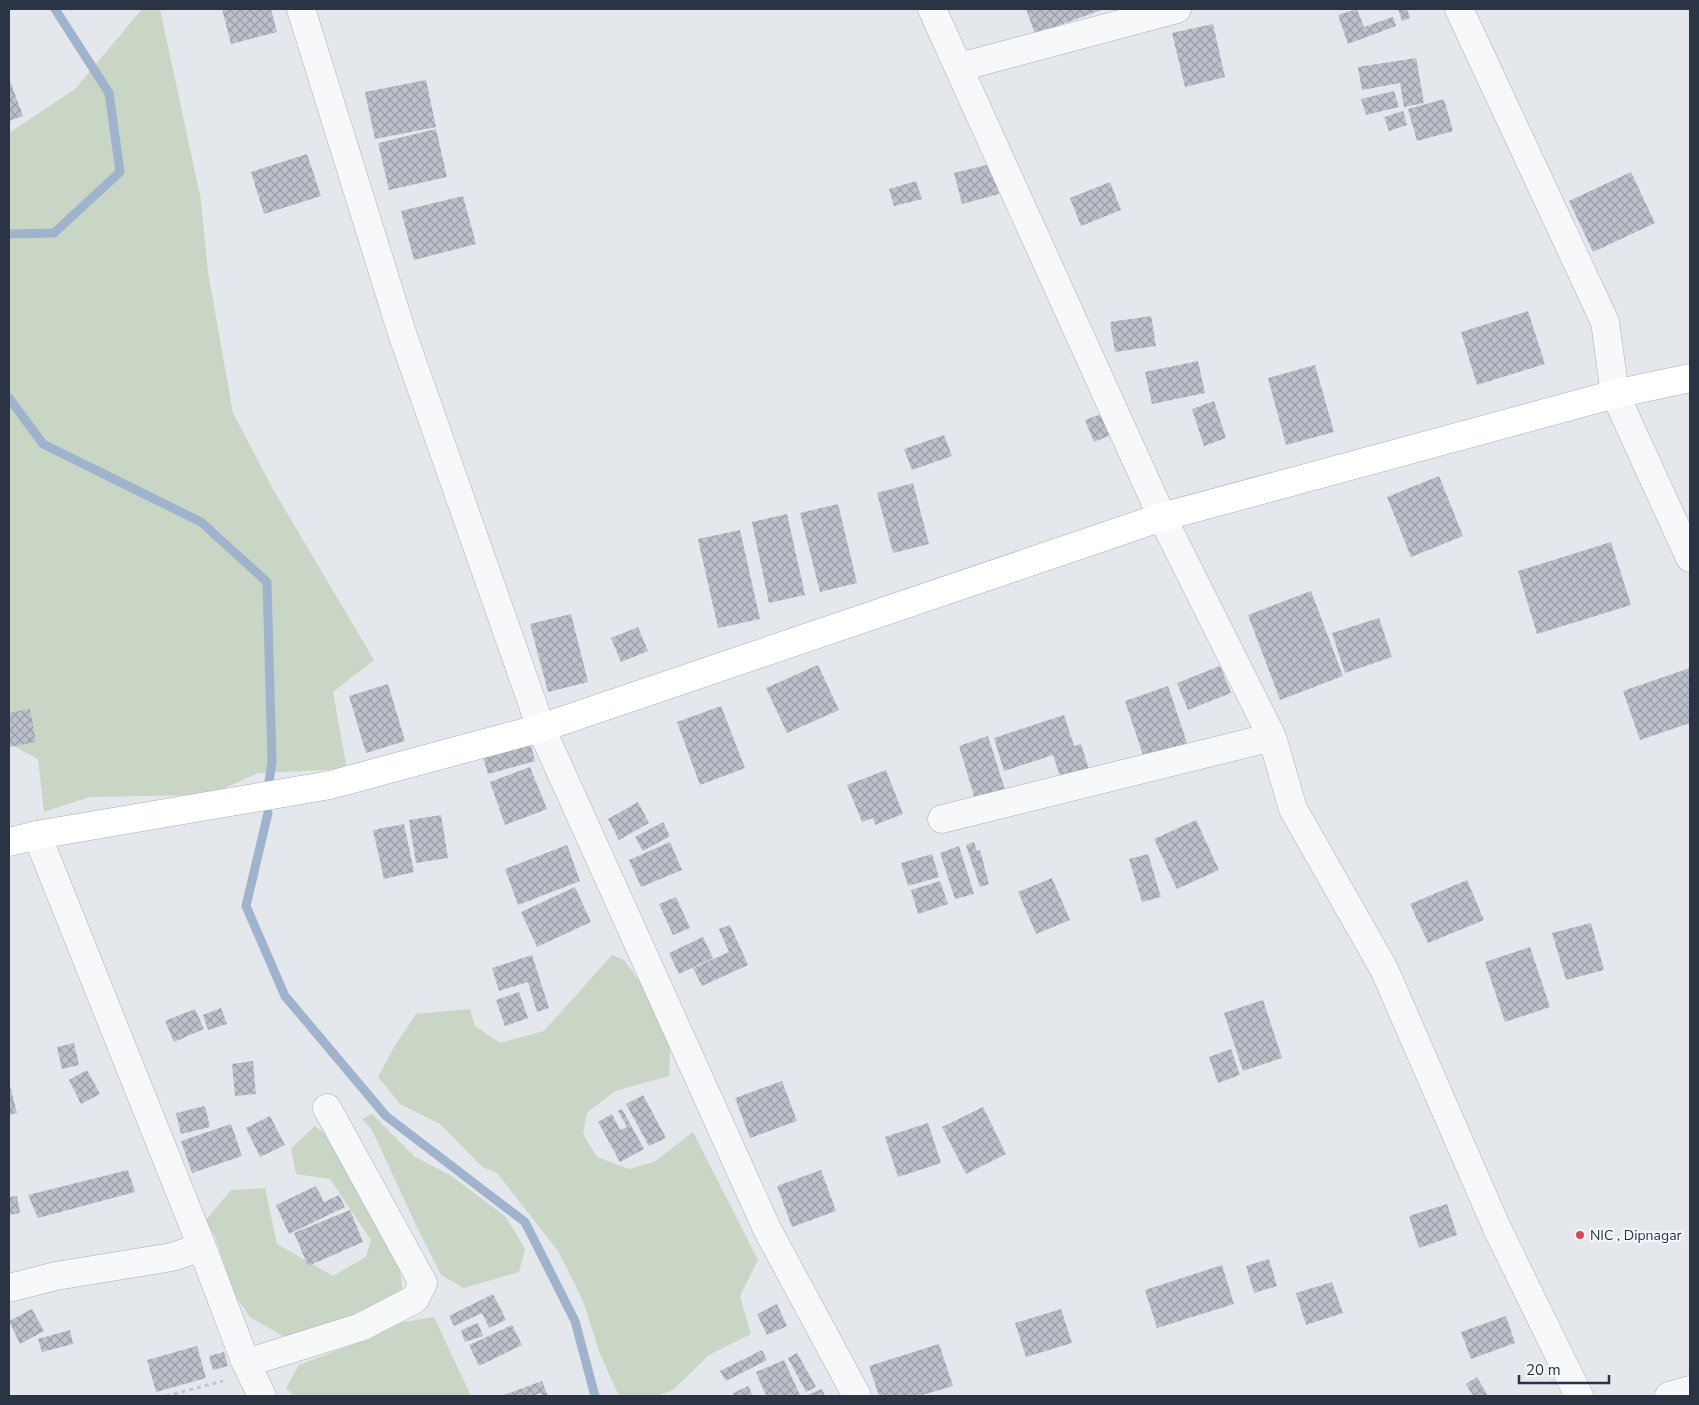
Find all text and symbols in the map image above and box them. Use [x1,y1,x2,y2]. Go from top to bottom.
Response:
place label: NIC , Dipnagar [1590,1226,1682,1245]
marker: NIC , Dipnagar [1574,1229,1586,1241]
scale bar [1519,1352,1609,1384]
text: 20 m [1526,1360,1561,1380]

